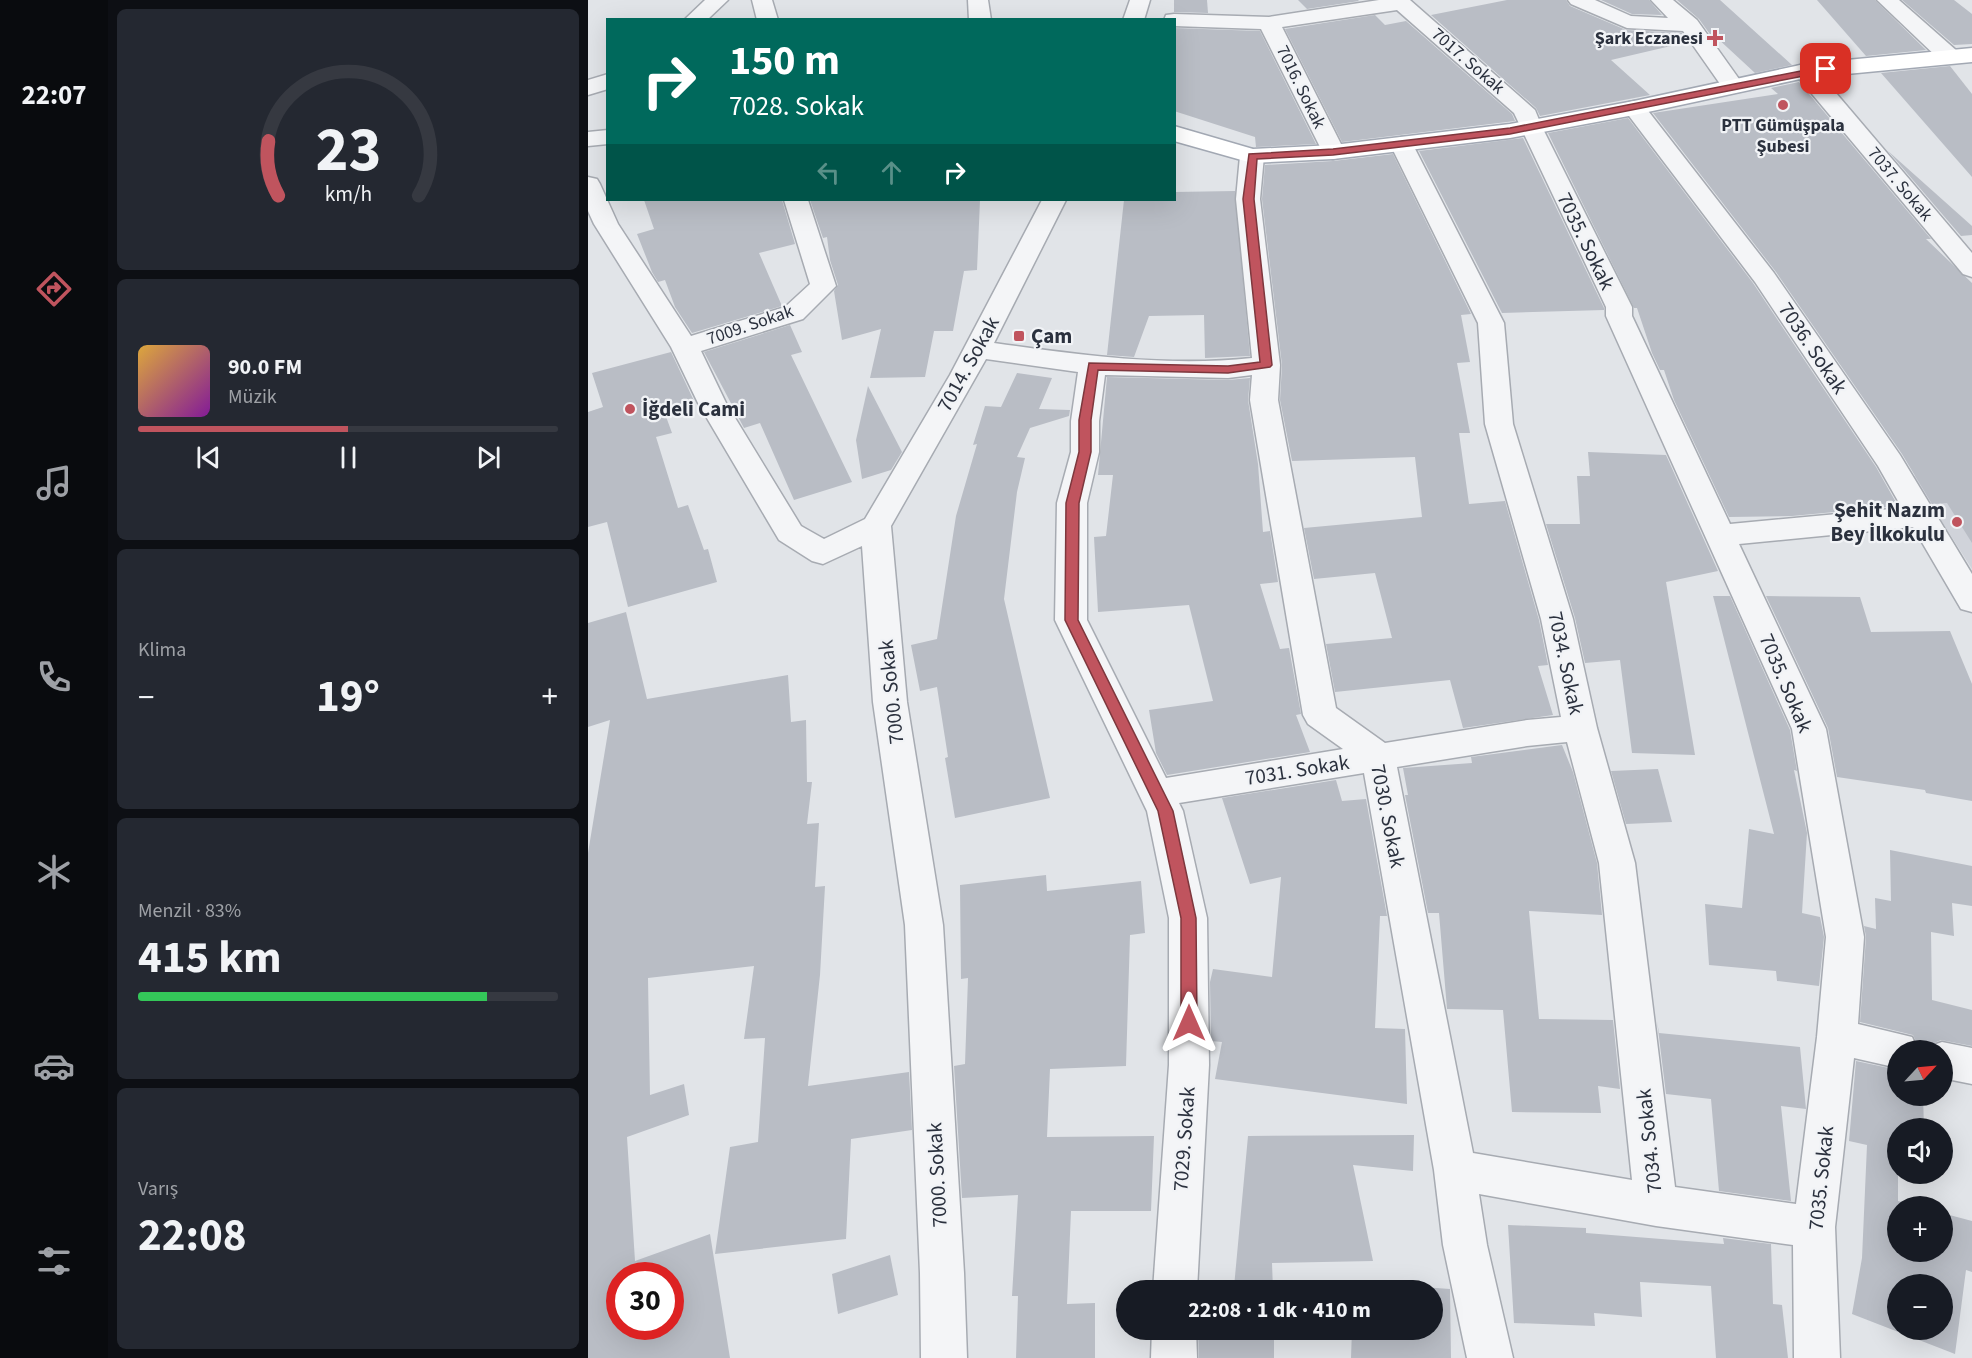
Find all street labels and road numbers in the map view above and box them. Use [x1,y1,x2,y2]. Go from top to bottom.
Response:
street label: 7017. Sokak [1426,22,1510,100]
street label: 7016. Sokak [1270,41,1332,133]
street label: 7037. Sokak [1862,142,1939,227]
street label: 7035. Sokak [1550,187,1623,295]
street label: 7036. Sokak [1771,296,1855,400]
street label: 7009. Sokak [703,299,797,351]
street label: 7014. Sokak [929,310,1007,417]
street label: 7034. Sokak [1540,609,1592,718]
street label: 7035. Sokak [1752,629,1821,738]
street label: 7000. Sokak [871,638,911,746]
street label: 7031. Sokak [1243,747,1352,793]
street label: 7030. Sokak [1363,762,1413,871]
street label: 7029. Sokak [1165,1085,1203,1192]
street label: 7034. Sokak [1629,1087,1669,1195]
street label: 7000. Sokak [919,1121,955,1228]
street label: 7035. Sokak [1801,1124,1841,1232]

